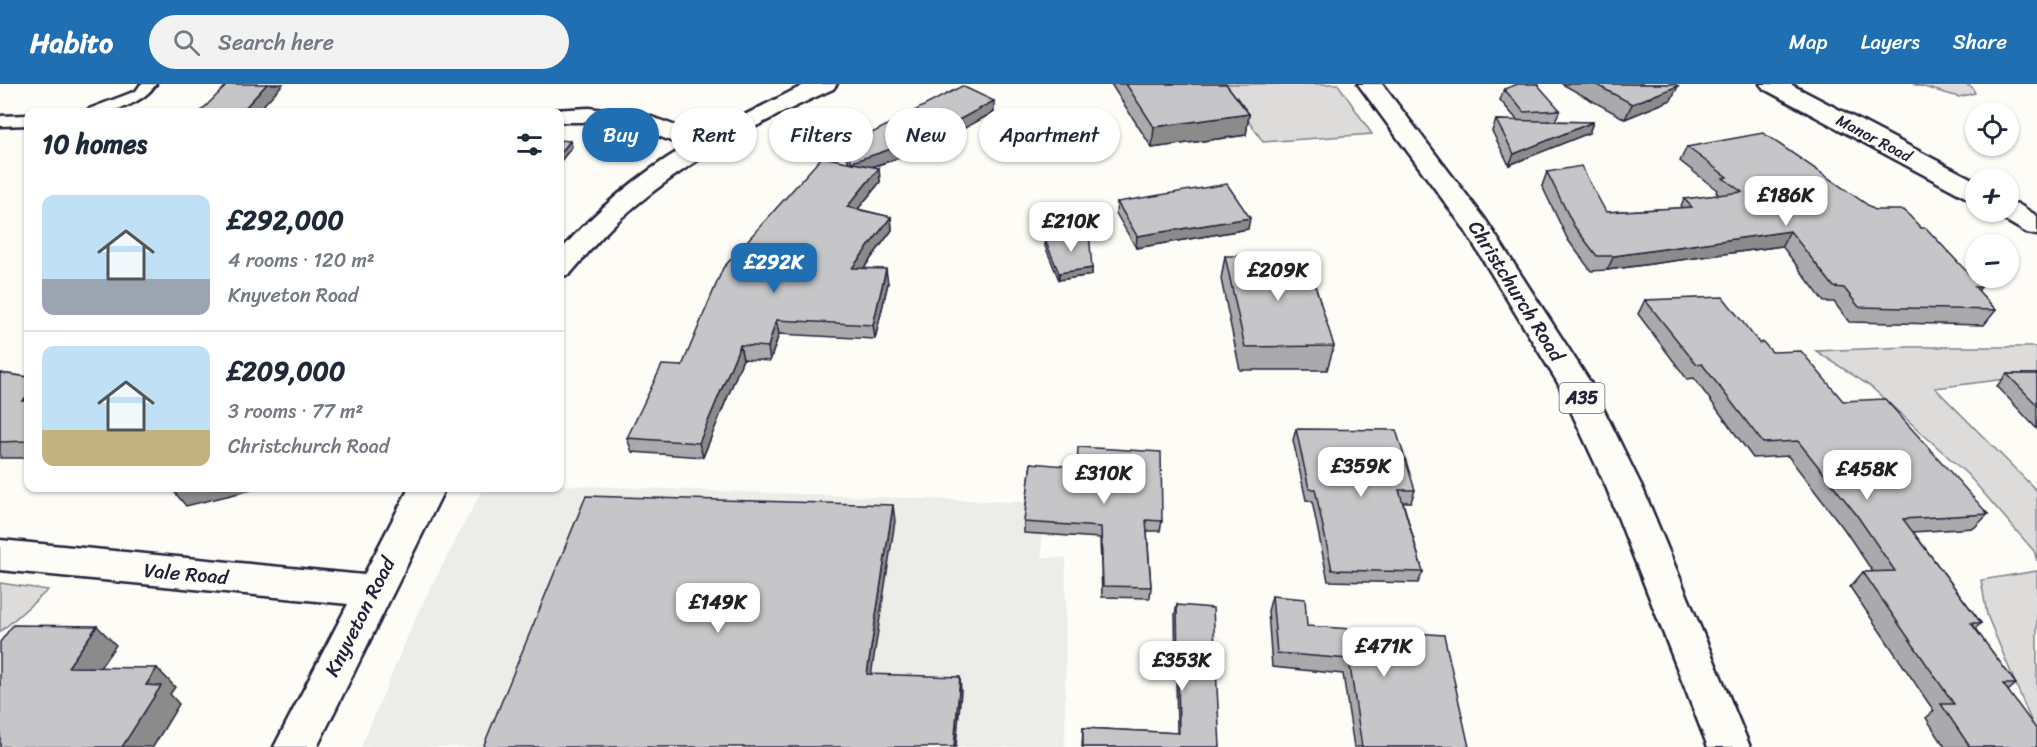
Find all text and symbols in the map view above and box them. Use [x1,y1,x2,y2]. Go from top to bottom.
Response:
search box [149,15,569,69]
text: Habito [30,18,113,67]
text: Search here [218,23,334,62]
text: Map [1789,23,1828,61]
text: Layers [1861,23,1920,61]
text: Share [1953,23,2007,61]
icon: search [170,26,203,59]
map controls [1965,102,2019,288]
button: locate [1965,102,2019,156]
street label: Manor Road [1831,106,1919,171]
chip: Buy [582,108,659,162]
chip: Rent [671,108,757,162]
chip: Filters [769,108,873,162]
chip: New [885,108,967,162]
chip: Apartment [979,108,1120,162]
text: 10 homes [42,121,147,167]
icon: filters [513,128,546,161]
button: + [1965,168,2019,222]
pin: £186K [1744,176,1828,227]
text: £186K [1759,178,1813,213]
text: £292,000 [228,197,344,243]
pin: £210K [1029,202,1113,253]
text: £210K [1043,204,1099,239]
street label: Christchurch Road [1458,213,1574,370]
icon: home [90,219,162,291]
button: − [1965,234,2019,288]
text: 4 rooms · 120 m² [228,243,375,278]
pin: £292K [732,243,816,294]
text: £292K [745,245,803,280]
pin: £209K [1236,251,1320,302]
text: £209K [1248,253,1308,288]
text: Knyveton Road [228,278,358,313]
text: £209,000 [228,348,345,394]
icon: home [90,370,162,442]
road number: A35 [1560,383,1604,413]
text: 3 rooms · 77 m² [228,394,363,429]
text: Christchurch Road [228,429,389,464]
pin: £359K [1319,447,1403,498]
text: £359K [1332,449,1390,484]
pin: £458K [1825,450,1909,501]
text: £458K [1837,452,1897,487]
pin: £310K [1062,454,1146,505]
text: £310K [1077,456,1131,491]
street label: Knyveton Road [315,550,406,683]
street label: Vale Road [142,553,231,595]
pin: £149K [676,583,760,634]
text: £149K [690,585,746,620]
pin: £471K [1342,627,1426,678]
text: £471K [1356,629,1412,664]
pin: £353K [1140,641,1224,692]
text: £353K [1154,643,1210,678]

